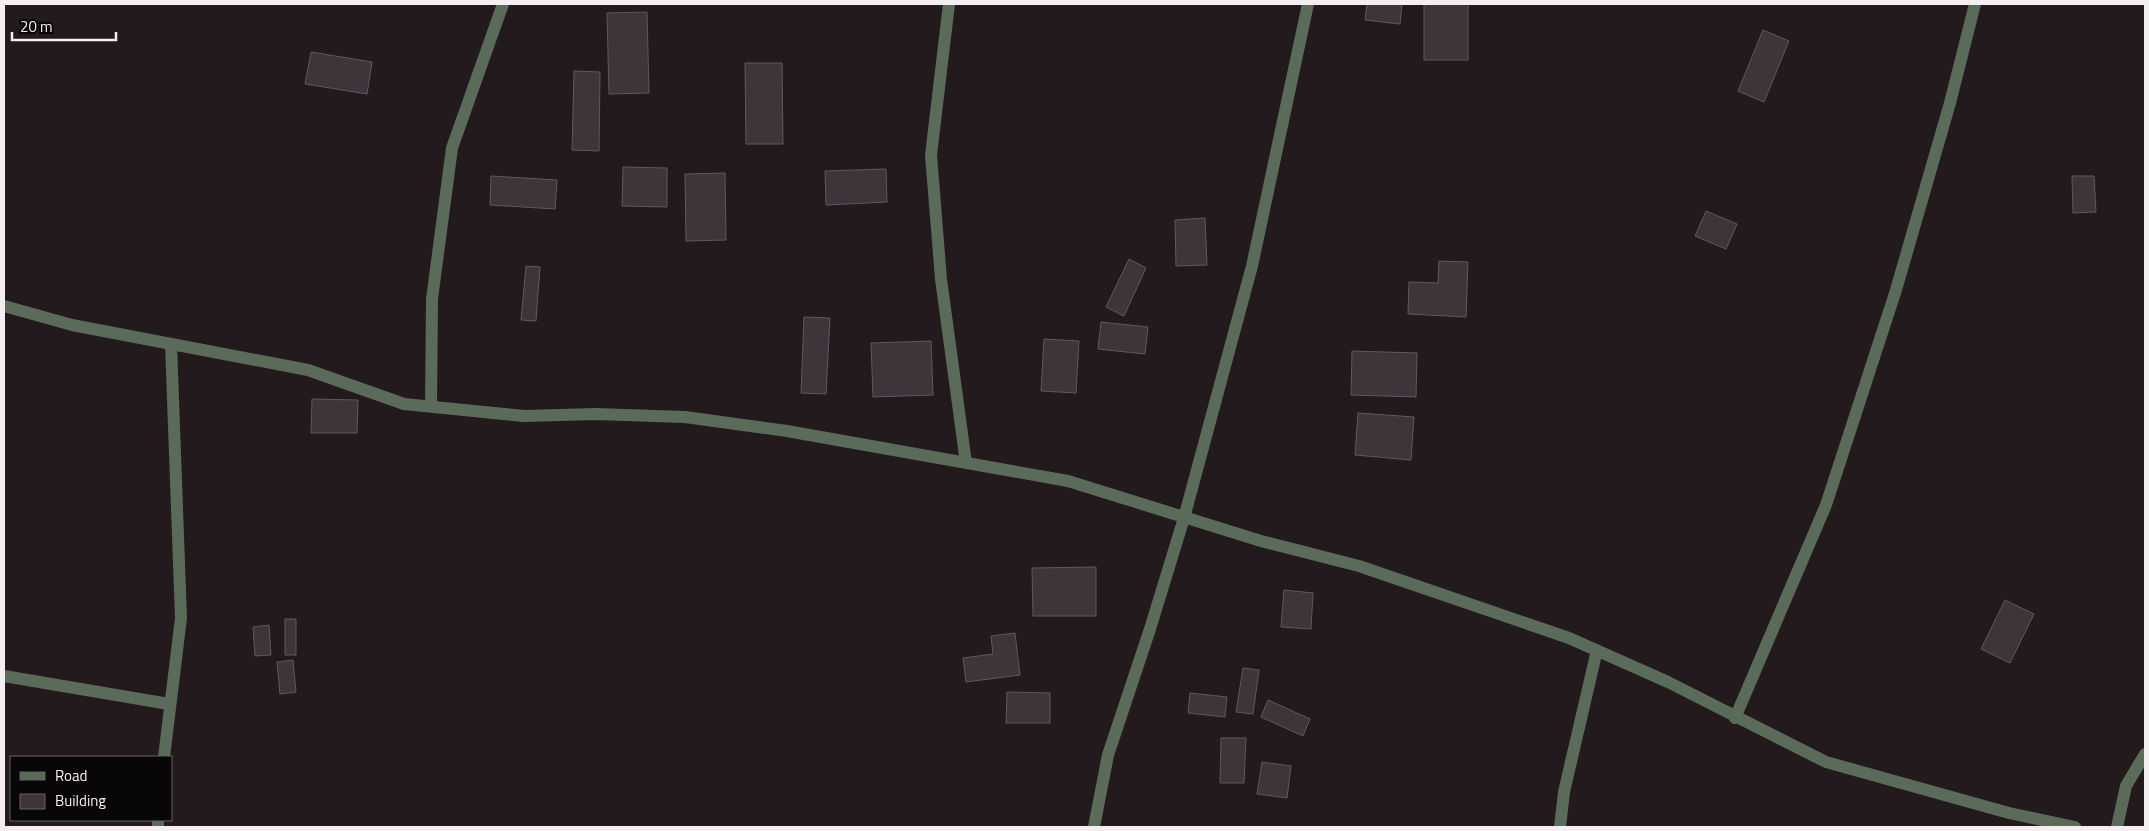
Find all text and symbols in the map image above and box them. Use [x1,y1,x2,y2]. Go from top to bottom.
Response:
scale bar [12,10,116,42]
text: 20 m [20,15,53,38]
legend [10,756,172,821]
text: Road [55,764,87,787]
text: Building [55,789,106,812]

